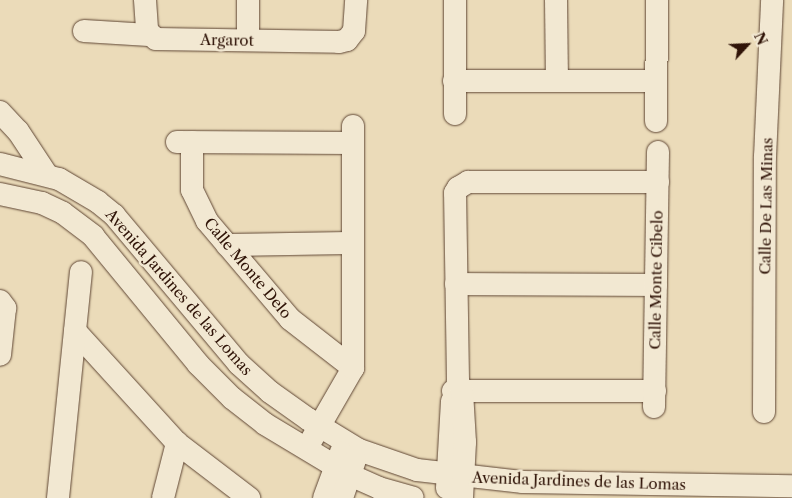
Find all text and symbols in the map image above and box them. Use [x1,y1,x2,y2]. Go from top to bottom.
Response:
north arrow [722,20,772,70]
text: N [750,29,771,48]
street label: Argarot [200,31,254,49]
street label: Calle De Las Minas [756,137,776,275]
street label: Avenida Jardines de las Lomas [102,205,256,379]
street label: Calle Monte Cibelo [646,210,666,350]
street label: Calle Monte Delo [201,214,295,322]
street label: Avenida Jardines de las Lomas [472,468,686,494]

